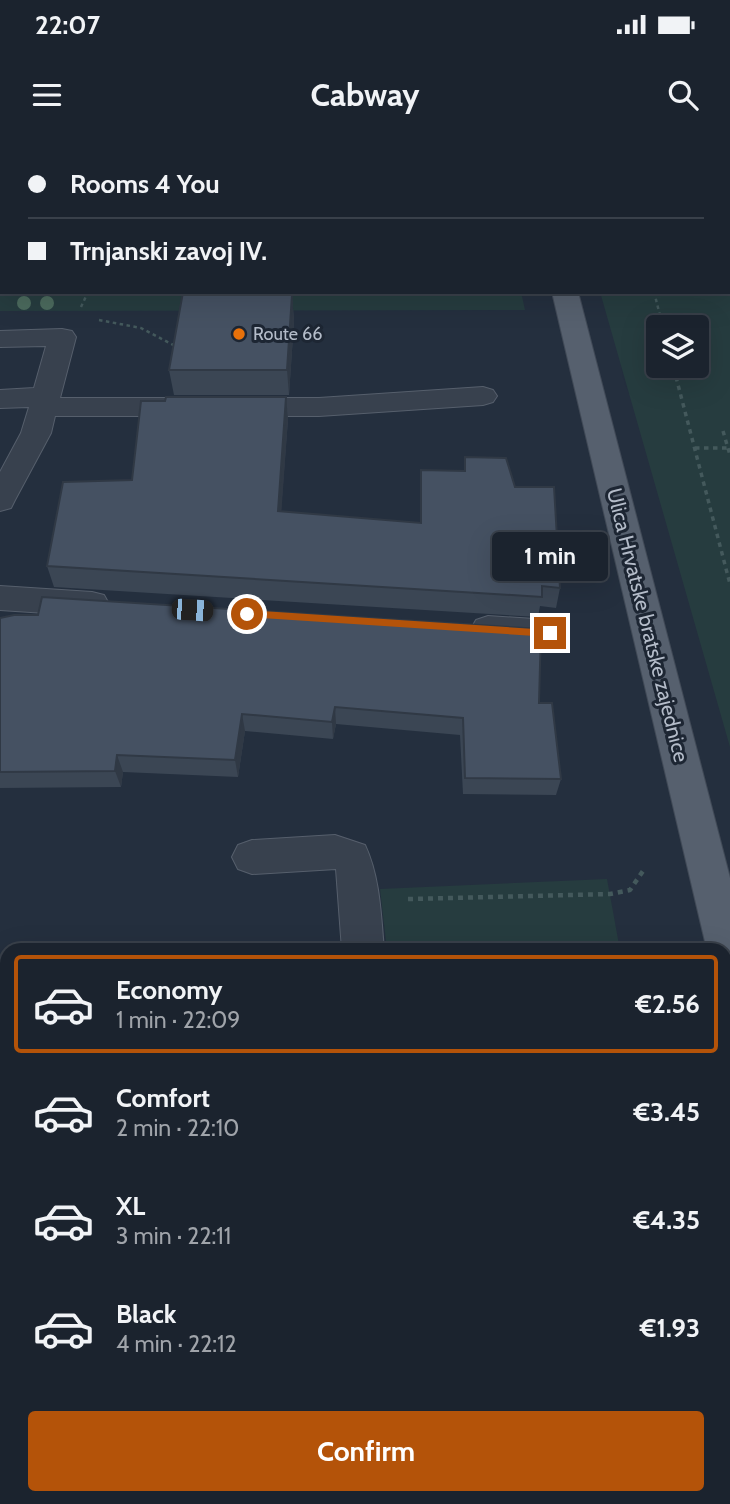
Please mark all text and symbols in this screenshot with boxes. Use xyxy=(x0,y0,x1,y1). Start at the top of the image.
text: 22:07 xyxy=(35,9,100,41)
text: Cabway xyxy=(310,75,420,114)
icon: menu xyxy=(28,76,66,114)
icon: search xyxy=(664,76,702,114)
text: Rooms 4 You xyxy=(70,168,220,200)
text: Trnjanski zavoj IV. xyxy=(70,235,267,267)
map controls xyxy=(646,315,709,378)
button: layers xyxy=(646,315,709,378)
place label: Route 66 xyxy=(253,323,323,345)
marker: Route 66 xyxy=(231,326,247,342)
street label: Ulica Hrvatske bratske zajednice xyxy=(601,485,694,765)
callout: 1 min xyxy=(492,532,608,580)
text: 1 min xyxy=(524,542,576,570)
car xyxy=(171,598,214,622)
route start xyxy=(231,598,263,630)
route end xyxy=(534,617,566,649)
icon: car xyxy=(32,973,95,1036)
text: Economy xyxy=(116,974,222,1006)
text: €2.56 xyxy=(635,988,700,1020)
text: 1 min · 22:09 xyxy=(116,1006,240,1034)
icon: car xyxy=(32,1081,95,1144)
text: Comfort xyxy=(116,1082,210,1114)
text: €3.45 xyxy=(633,1096,700,1128)
text: 2 min · 22:10 xyxy=(116,1114,239,1142)
icon: car xyxy=(32,1189,95,1252)
text: XL xyxy=(116,1190,145,1222)
text: €4.35 xyxy=(633,1204,700,1236)
text: 3 min · 22:11 xyxy=(116,1222,231,1250)
icon: car xyxy=(32,1297,95,1360)
text: Black xyxy=(116,1298,176,1330)
text: €1.93 xyxy=(640,1312,700,1344)
text: 4 min · 22:12 xyxy=(116,1330,237,1358)
button: Confirm xyxy=(28,1411,704,1491)

